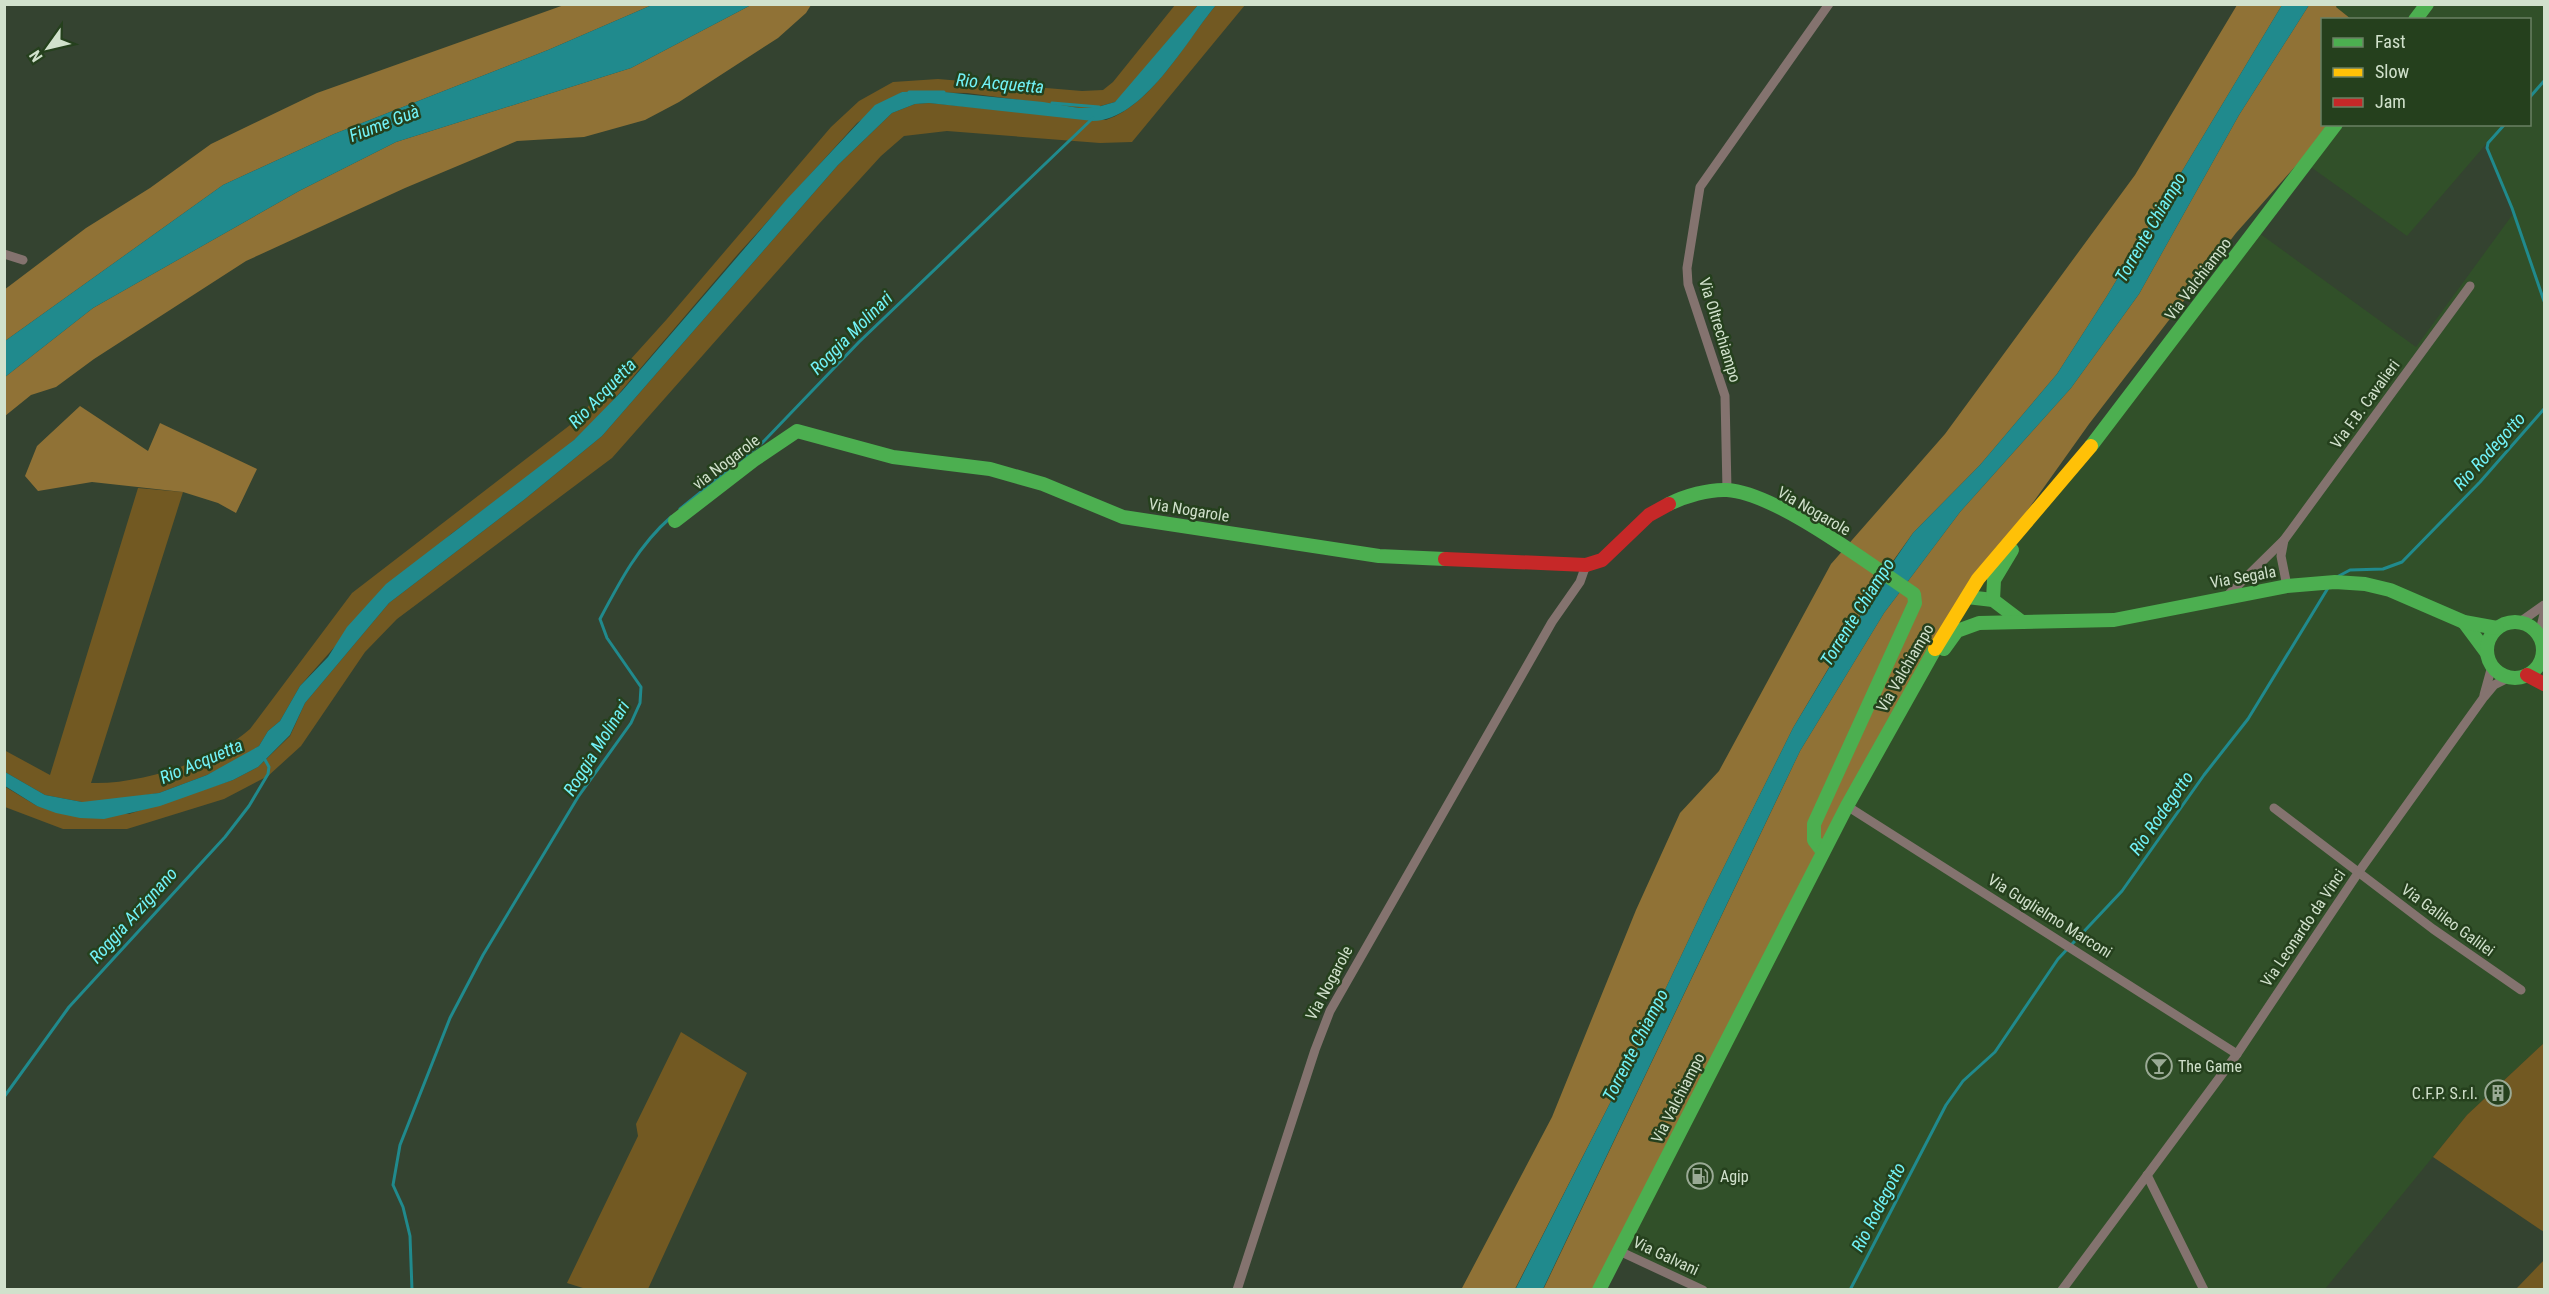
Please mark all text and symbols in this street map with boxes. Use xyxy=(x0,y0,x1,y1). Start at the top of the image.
north arrow xyxy=(18,18,78,78)
legend xyxy=(2321,18,2531,126)
text: Fast xyxy=(2375,31,2406,52)
text: N xyxy=(25,47,47,65)
text: Slow xyxy=(2375,61,2410,82)
water label: Rio Acquetta xyxy=(955,69,1045,97)
text: Jam xyxy=(2375,91,2406,112)
water label: Fiume Guà xyxy=(346,100,422,146)
water label: Torrente Chiampo xyxy=(2110,169,2190,285)
street label: Via Valchiampo xyxy=(2161,234,2235,324)
street label: Via Oltrechiampo xyxy=(1695,275,1745,385)
water label: Roggia Molinari xyxy=(805,287,897,379)
water label: Rio Acquetta xyxy=(564,354,640,432)
street label: Via F.B. Cavalieri xyxy=(2326,356,2404,452)
water label: Rio Rodegotto xyxy=(2449,408,2529,494)
street label: via Nogarole xyxy=(689,431,763,493)
street label: Via Nogarole xyxy=(1774,482,1854,540)
street label: Via Nogarole xyxy=(1147,494,1231,526)
water label: Torrente Chiampo xyxy=(1816,554,1898,670)
street label: Via Segala xyxy=(2209,562,2277,592)
street label: Via Valchiampo xyxy=(1872,621,1938,715)
water label: Roggia Molinari xyxy=(559,696,634,799)
water label: Rio Acquetta xyxy=(156,734,246,788)
water label: Rio Rodegotto xyxy=(2124,767,2198,859)
water label: Roggia Arzignano xyxy=(85,863,181,967)
street label: Via Leonardo da Vinci xyxy=(2257,866,2349,990)
street label: Via Guglielmo Marconi xyxy=(1984,870,2116,962)
street label: Via Galileo Galilei xyxy=(2398,880,2498,960)
street label: Via Nogarole xyxy=(1302,943,1356,1023)
water label: Torrente Chiampo xyxy=(1598,986,1672,1104)
street label: Via Valchiampo xyxy=(1647,1050,1709,1146)
bar icon: The Game xyxy=(2144,1051,2174,1081)
place label: The Game xyxy=(2178,1057,2242,1076)
building icon: C.F.P. S.r.l. xyxy=(2483,1078,2513,1108)
place label: C.F.P. S.r.l. xyxy=(2412,1084,2478,1103)
water label: Rio Rodegotto xyxy=(1847,1159,1909,1255)
fuel station icon: Agip xyxy=(1685,1161,1715,1191)
place label: Agip xyxy=(1720,1167,1749,1186)
street label: Via Galvani xyxy=(1630,1232,1702,1280)

